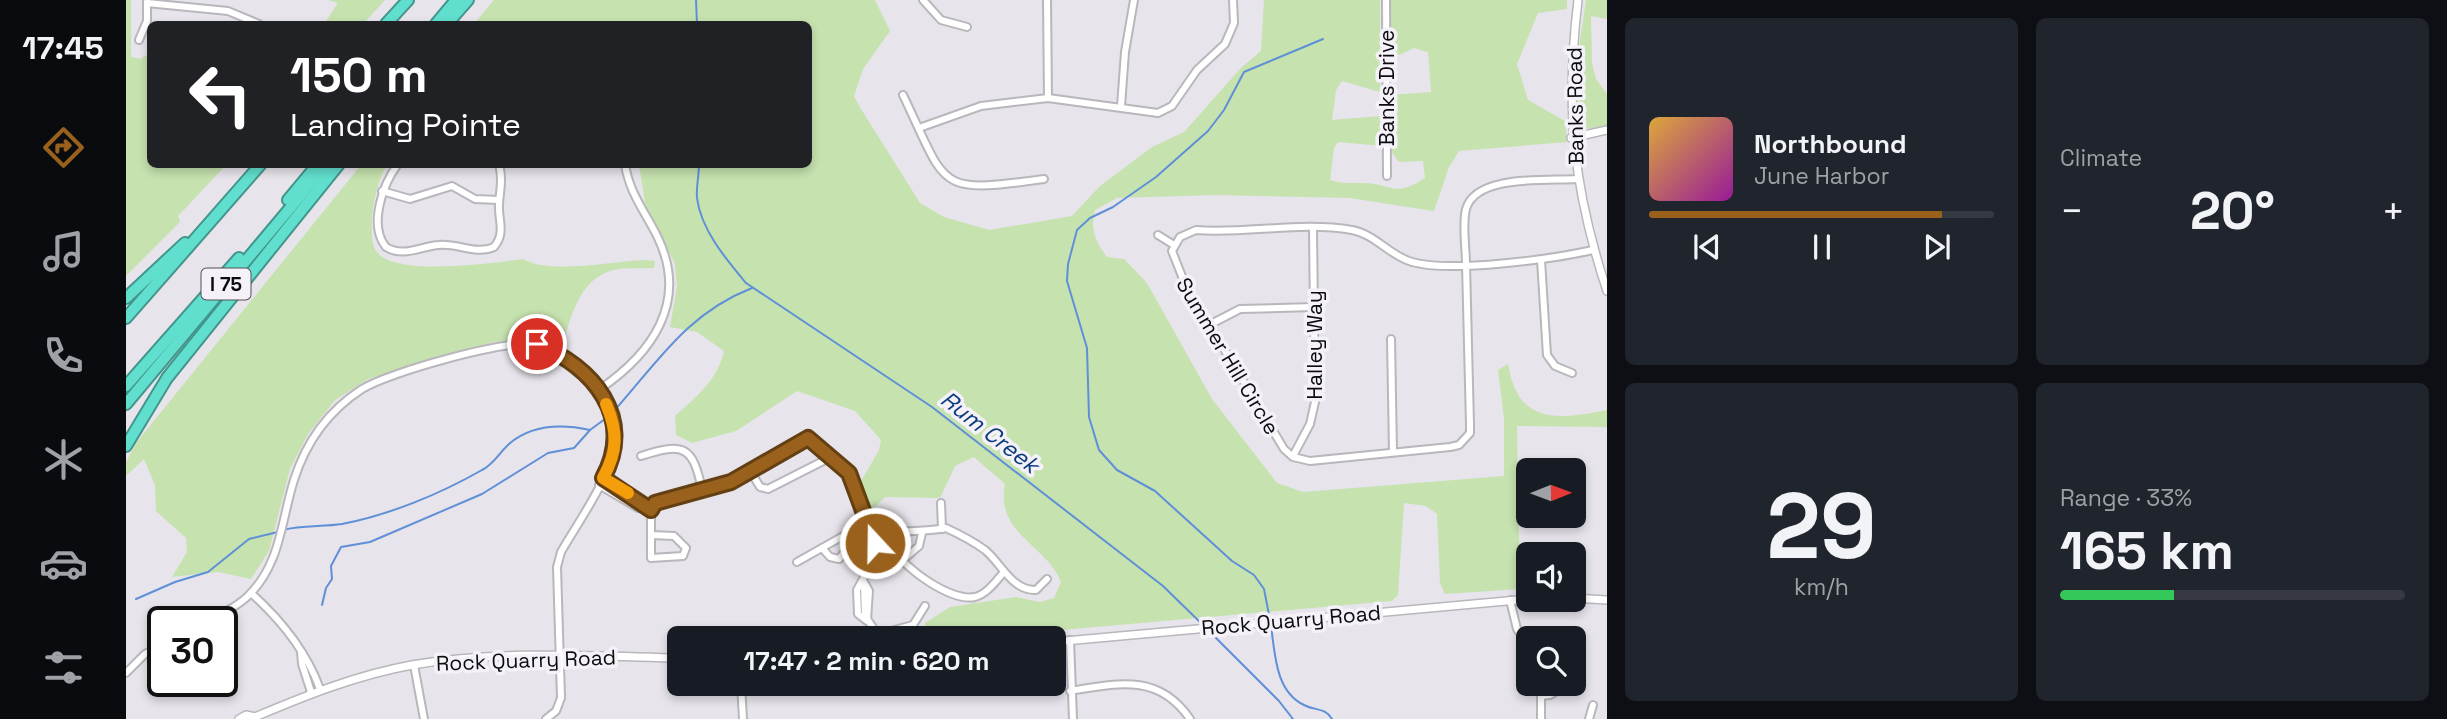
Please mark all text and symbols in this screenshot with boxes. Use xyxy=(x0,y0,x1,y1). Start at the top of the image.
text: 17:45 xyxy=(22,28,104,68)
street label: Banks Drive xyxy=(1373,30,1400,146)
text: 150 m xyxy=(290,44,428,106)
street label: Banks Road xyxy=(1560,47,1590,165)
icon: left xyxy=(175,49,266,140)
text: Landing Pointe xyxy=(290,105,521,145)
icon: directions xyxy=(39,123,88,172)
text: Northbound xyxy=(1754,127,1907,161)
text: Climate xyxy=(2060,143,2142,173)
text: June Harbor xyxy=(1754,161,1889,191)
text: 20° xyxy=(2190,178,2275,244)
text: − xyxy=(2060,187,2084,235)
text: + xyxy=(2381,187,2405,235)
icon: music xyxy=(39,227,88,276)
icon: previous xyxy=(1688,228,1726,266)
icon: pause xyxy=(1803,228,1841,266)
icon: next xyxy=(1918,228,1956,266)
road number: I 75 xyxy=(202,268,250,300)
street label: Summer Hill Circle xyxy=(1170,273,1286,439)
street label: Halley Way xyxy=(1301,290,1328,400)
pin xyxy=(507,314,567,374)
icon: arrive xyxy=(518,325,556,363)
icon: phone xyxy=(39,331,88,380)
water label: Rum Creek xyxy=(935,384,1047,481)
icon: climate xyxy=(39,435,88,484)
north arrow xyxy=(1516,458,1586,528)
map controls xyxy=(1516,458,1586,696)
text: 29 xyxy=(1767,468,1876,585)
text: Range · 33% xyxy=(2060,483,2192,513)
position arrow xyxy=(838,506,912,580)
text: 165 km xyxy=(2060,518,2234,584)
icon: car xyxy=(39,539,88,588)
button: sound xyxy=(1516,542,1586,612)
text: km/h xyxy=(1794,572,1849,602)
street label: Rock Quarry Road xyxy=(1200,599,1382,641)
speed limit sign: 30 xyxy=(147,606,238,697)
button: search xyxy=(1516,626,1586,696)
icon: filters xyxy=(39,643,88,692)
street label: Rock Quarry Road xyxy=(436,643,616,677)
text: 17:47 · 2 min · 620 m xyxy=(744,644,989,678)

